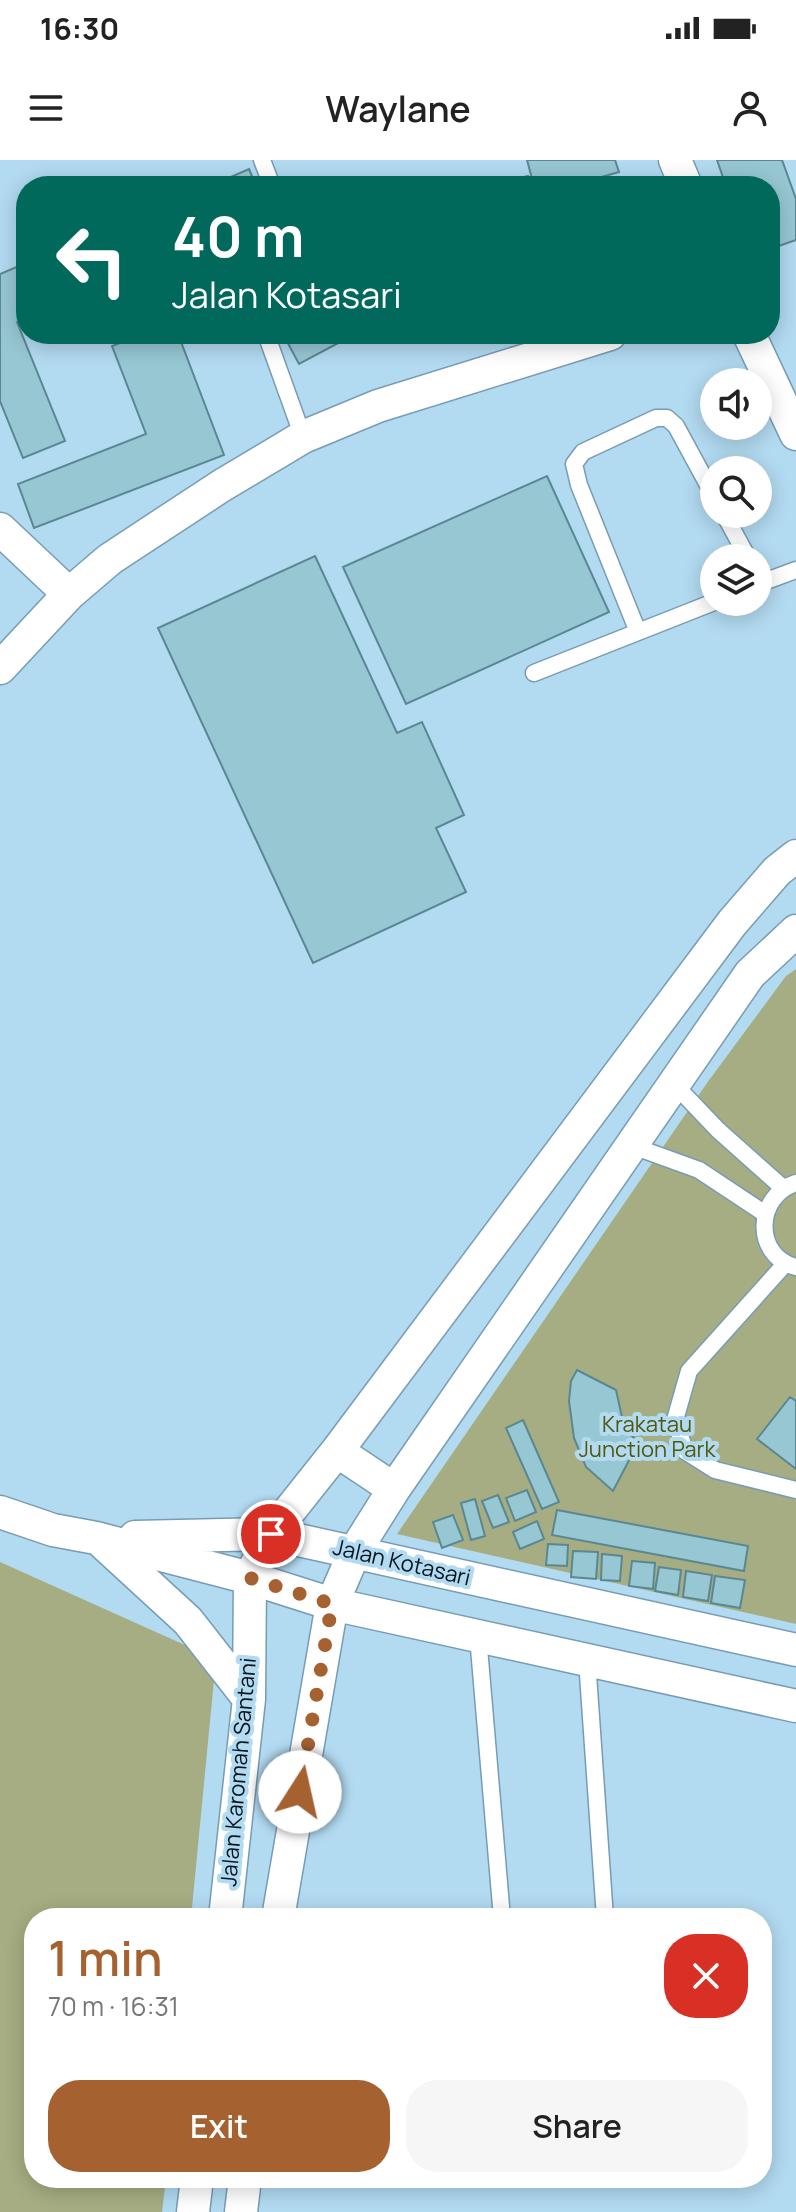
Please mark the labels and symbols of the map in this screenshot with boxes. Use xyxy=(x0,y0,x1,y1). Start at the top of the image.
park label: Krakatau Junction Park xyxy=(579,1409,716,1464)
pin xyxy=(237,1500,305,1568)
street label: Jalan Kotasari xyxy=(330,1532,474,1592)
street label: Jalan Karomah Santani xyxy=(213,1656,263,1888)
position arrow xyxy=(258,1750,342,1834)

